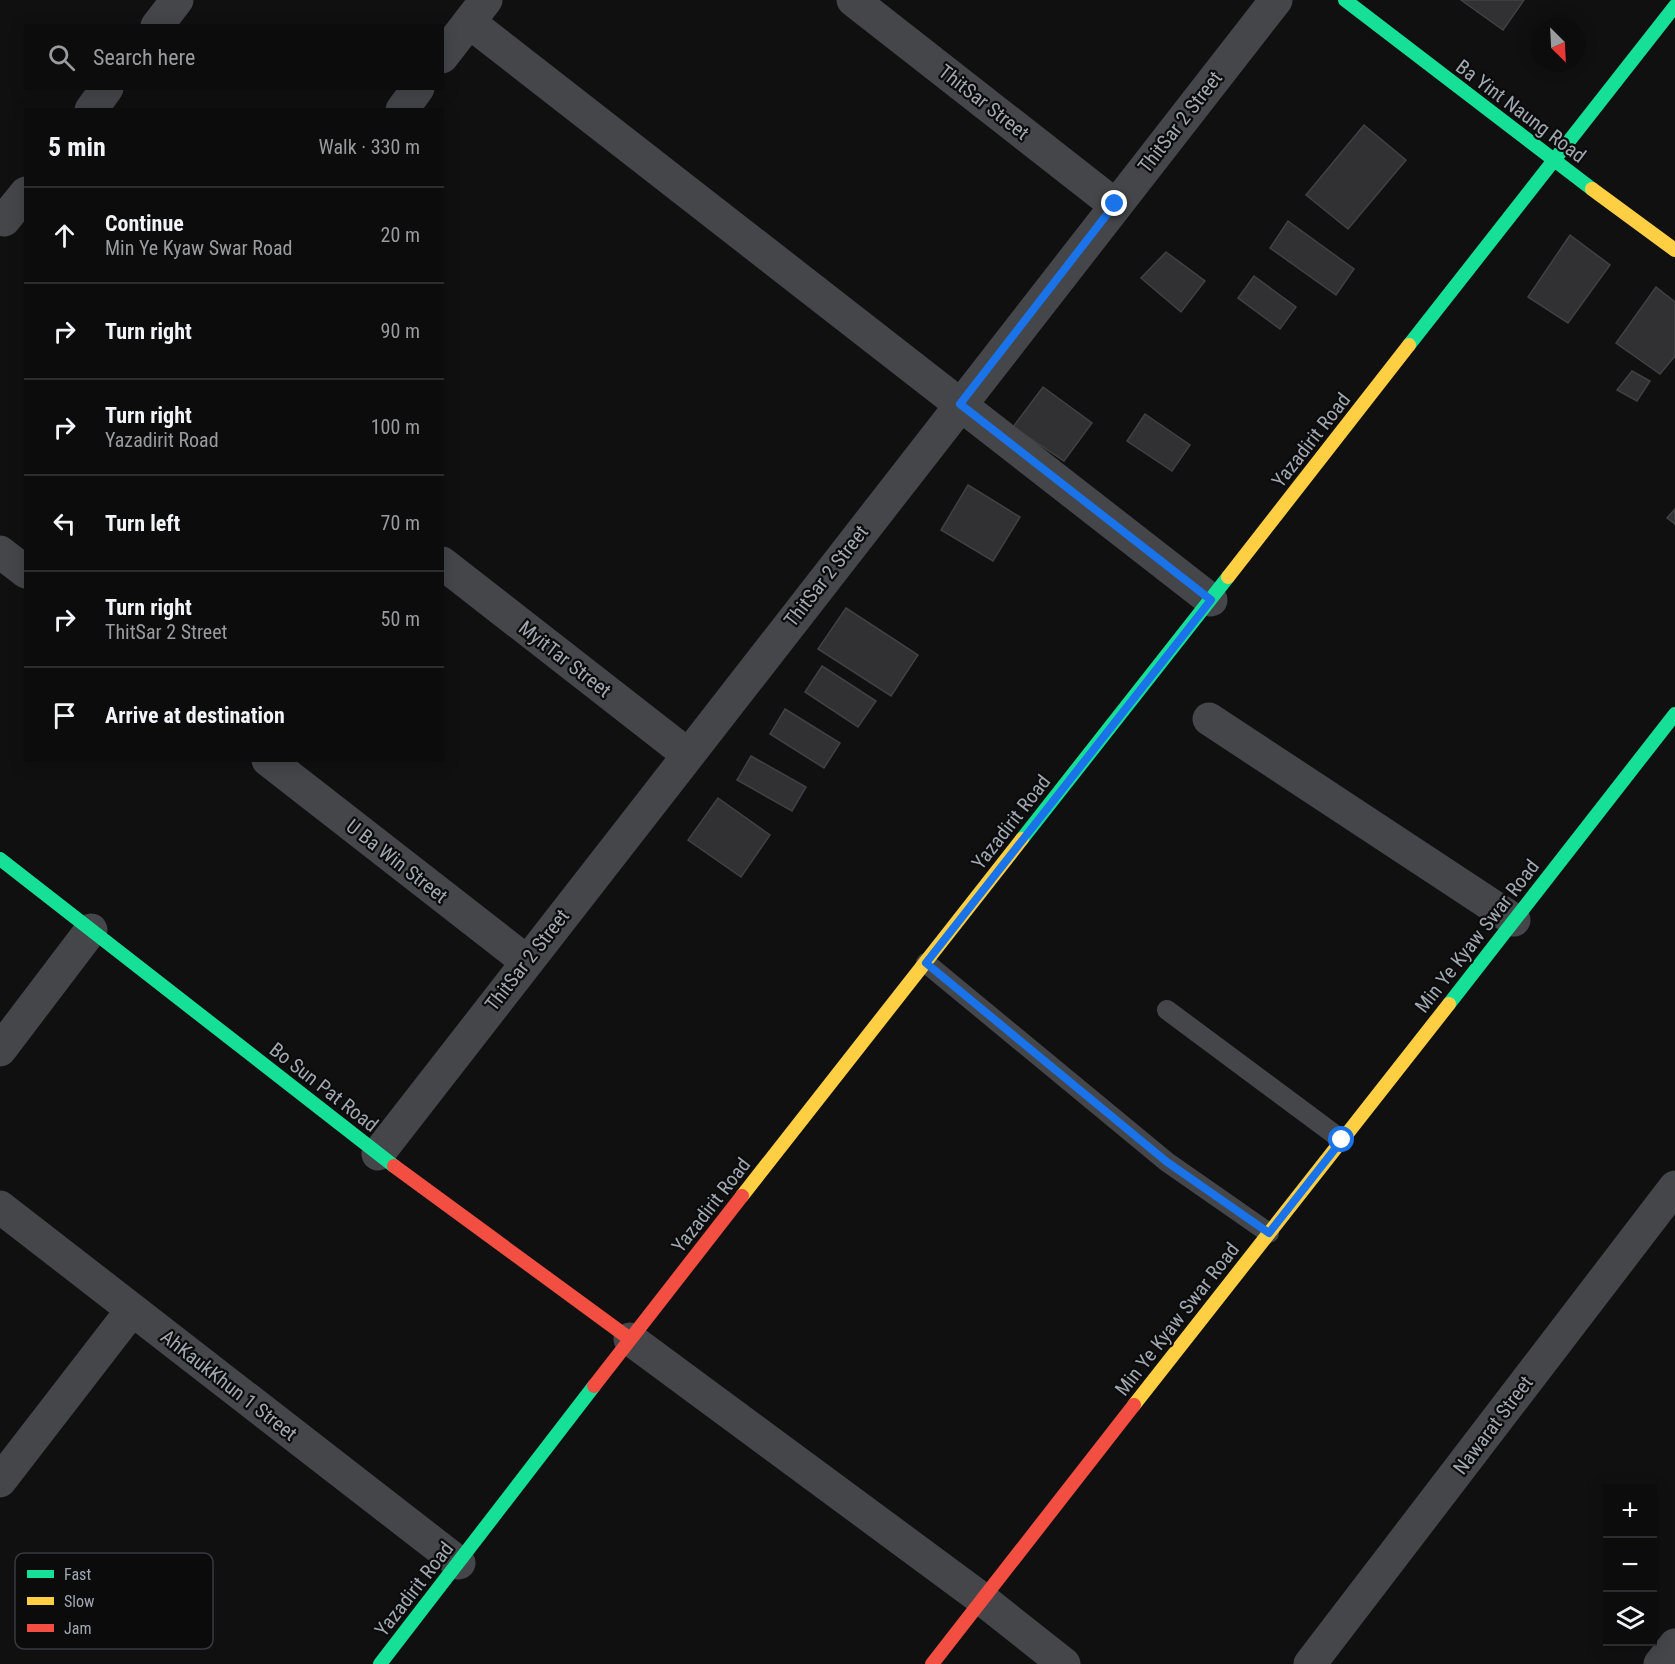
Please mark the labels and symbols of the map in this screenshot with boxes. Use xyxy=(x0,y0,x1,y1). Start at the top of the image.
north arrow xyxy=(1531,18,1585,72)
street label: Ba Yint Naung Road xyxy=(1451,54,1591,168)
street label: ThitSar Street xyxy=(934,59,1034,145)
street label: ThitSar 2 Street xyxy=(1133,66,1227,178)
route end xyxy=(1101,190,1127,216)
street label: Yazadirit Road xyxy=(1267,388,1355,492)
street label: ThitSar 2 Street xyxy=(779,520,873,632)
street label: MyitTar Street xyxy=(514,616,616,702)
street label: Yazadirit Road xyxy=(967,770,1055,874)
street label: U Ba Win Street xyxy=(342,814,452,908)
street label: Min Ye Kyaw Swar Road xyxy=(1410,855,1544,1017)
street label: ThitSar 2 Street xyxy=(480,904,574,1016)
street label: Bo Sun Pat Road xyxy=(265,1037,383,1137)
route start xyxy=(1328,1126,1354,1152)
street label: Yazadirit Road xyxy=(667,1153,755,1257)
street label: Min Ye Kyaw Swar Road xyxy=(1110,1238,1244,1400)
street label: AhKaukKhun 1 Street xyxy=(156,1324,302,1446)
street label: Nawarat Street xyxy=(1448,1371,1538,1479)
street label: Yazadirit Road xyxy=(370,1537,458,1641)
legend xyxy=(15,1553,213,1649)
text: Fast xyxy=(64,1565,91,1584)
text: Slow xyxy=(64,1592,94,1611)
text: Jam xyxy=(64,1619,91,1638)

